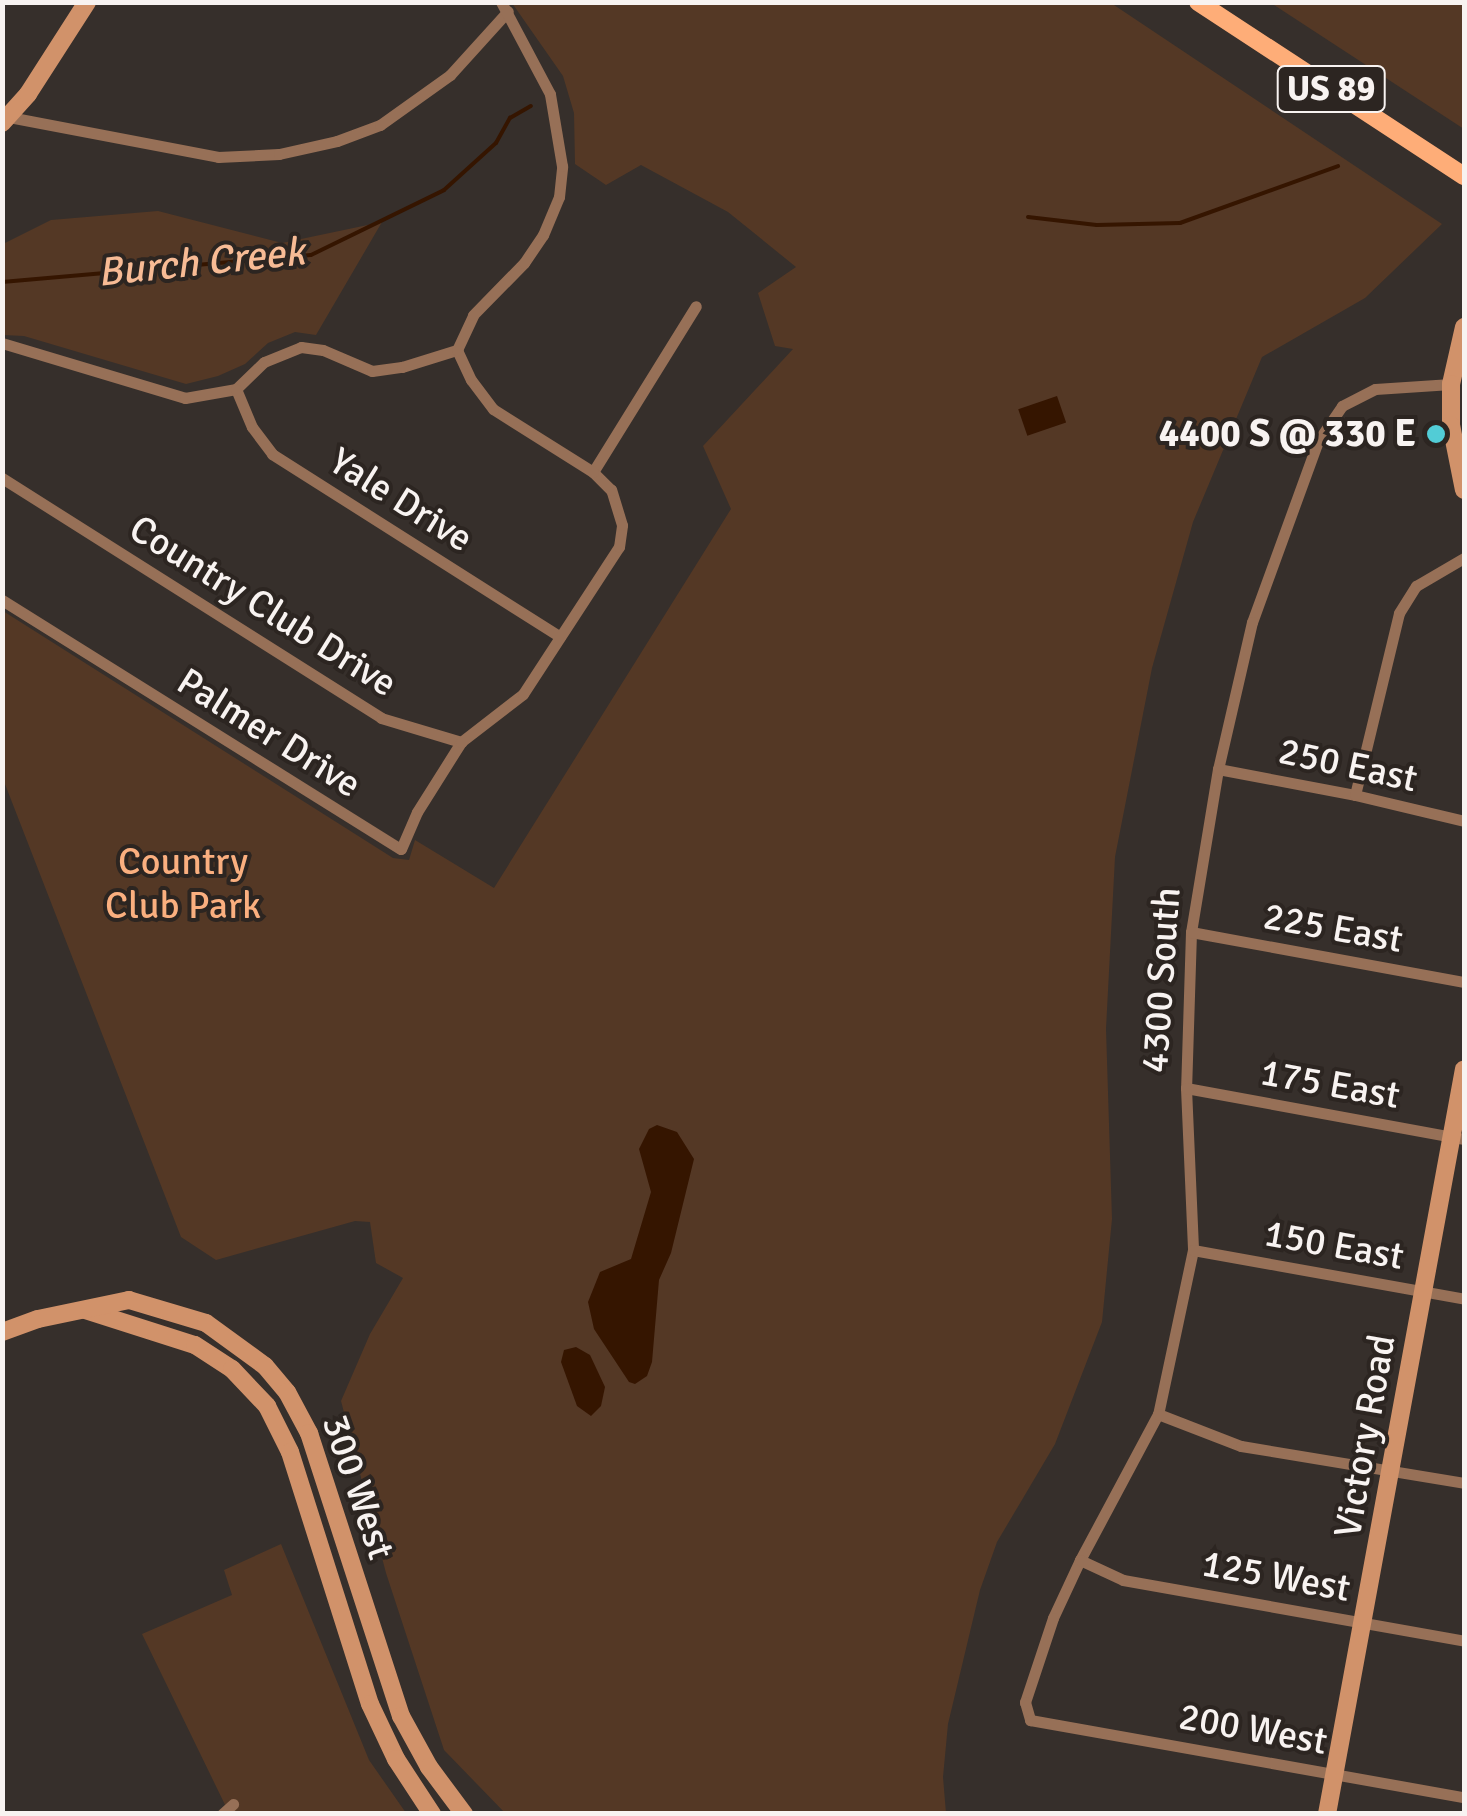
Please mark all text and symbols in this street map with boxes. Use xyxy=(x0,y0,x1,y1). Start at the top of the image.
road number: US 89 xyxy=(1276,59,1386,119)
water label: Burch Creek xyxy=(95,227,307,297)
place label: 4400 S @ 330 E xyxy=(1159,411,1416,457)
marker: 4400 S @ 330 E xyxy=(1425,423,1447,445)
street label: Yale Drive xyxy=(321,438,481,562)
street label: Country Club Drive xyxy=(121,506,405,706)
street label: Palmer Drive xyxy=(169,659,369,807)
street label: 250 East xyxy=(1275,728,1421,802)
park label: Country Club Park xyxy=(105,839,261,928)
street label: 4300 South xyxy=(1132,886,1190,1074)
street label: 225 East xyxy=(1260,893,1406,963)
street label: 175 East xyxy=(1257,1049,1403,1119)
street label: 150 East xyxy=(1261,1210,1407,1280)
street label: Victory Road xyxy=(1325,1331,1405,1541)
street label: 300 West xyxy=(312,1409,404,1565)
street label: 125 West xyxy=(1198,1541,1354,1611)
street label: 200 West xyxy=(1175,1694,1331,1764)

